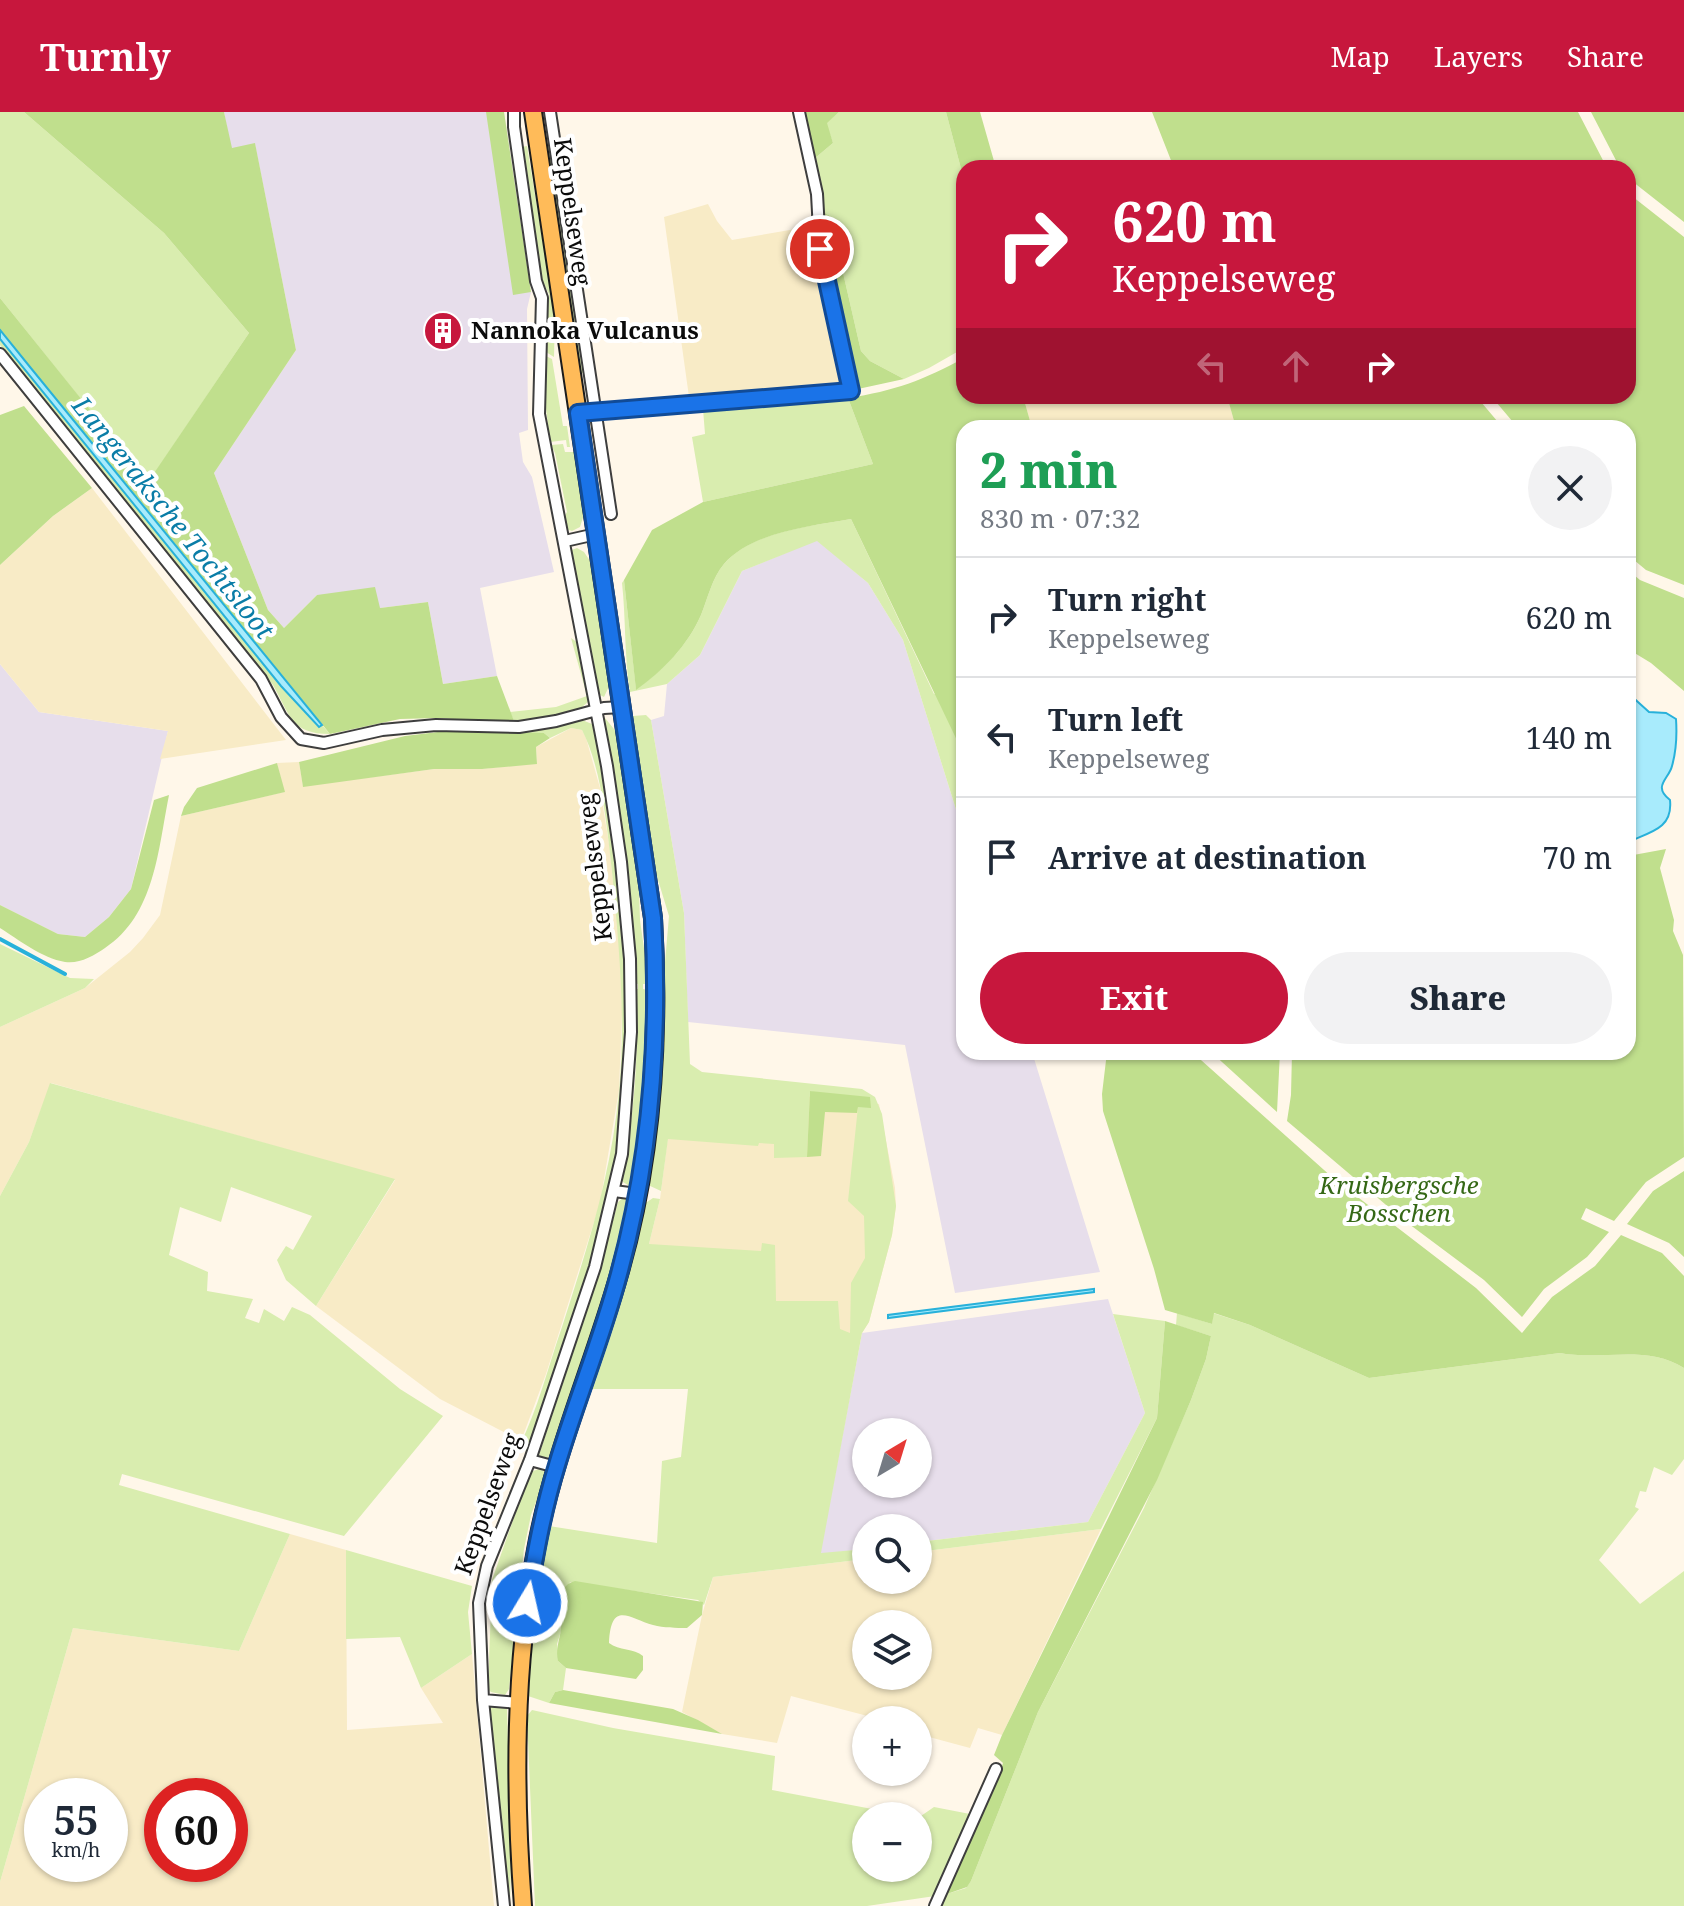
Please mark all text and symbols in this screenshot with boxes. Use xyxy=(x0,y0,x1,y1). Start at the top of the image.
text: Turnly xyxy=(40,30,171,82)
text: Map xyxy=(1331,37,1390,75)
text: Layers xyxy=(1434,37,1523,75)
text: Share xyxy=(1567,37,1644,75)
street label: Keppelseweg xyxy=(547,136,600,288)
text: 620 m xyxy=(1112,182,1277,258)
icon: right xyxy=(980,192,1084,296)
pin xyxy=(786,215,854,283)
icon: arrive xyxy=(798,227,842,271)
text: Keppelseweg xyxy=(1112,254,1336,303)
building icon: Nannoka Vulcanus xyxy=(422,310,464,352)
place label: Nannoka Vulcanus xyxy=(471,313,699,346)
icon: left xyxy=(1190,344,1234,388)
icon: ahead xyxy=(1274,344,1318,388)
icon: right xyxy=(1358,344,1402,388)
water label: Langeraksche Tochtsloot xyxy=(64,388,283,647)
text: 2 min xyxy=(980,437,1118,502)
button: close xyxy=(1528,446,1612,530)
text: 830 m · 07:32 xyxy=(980,500,1141,536)
text: Turn right xyxy=(1048,579,1206,620)
icon: right xyxy=(980,595,1024,639)
text: 620 m xyxy=(1526,597,1612,638)
text: Keppelseweg xyxy=(1048,620,1209,656)
text: Turn left xyxy=(1048,699,1183,740)
icon: left xyxy=(980,715,1024,759)
text: 140 m xyxy=(1526,717,1612,758)
text: Keppelseweg xyxy=(1048,740,1209,776)
street label: Keppelseweg xyxy=(568,791,619,943)
icon: arrive xyxy=(980,835,1024,879)
text: Arrive at destination xyxy=(1048,837,1367,878)
text: 70 m xyxy=(1542,837,1612,878)
button: Exit xyxy=(980,952,1288,1044)
button: Share xyxy=(1304,952,1612,1044)
park label: Kruisbergsche Bosschen xyxy=(1318,1168,1479,1229)
north arrow xyxy=(852,1418,932,1498)
map controls xyxy=(852,1418,932,1882)
street label: Keppelseweg xyxy=(446,1428,528,1579)
button: search xyxy=(852,1514,932,1594)
position arrow xyxy=(485,1561,569,1645)
button: layers xyxy=(852,1610,932,1690)
button: + xyxy=(852,1706,932,1786)
speed limit sign: 60 xyxy=(144,1778,248,1882)
text: 55 xyxy=(53,1792,99,1847)
button: − xyxy=(852,1802,932,1882)
text: km/h xyxy=(51,1836,101,1863)

